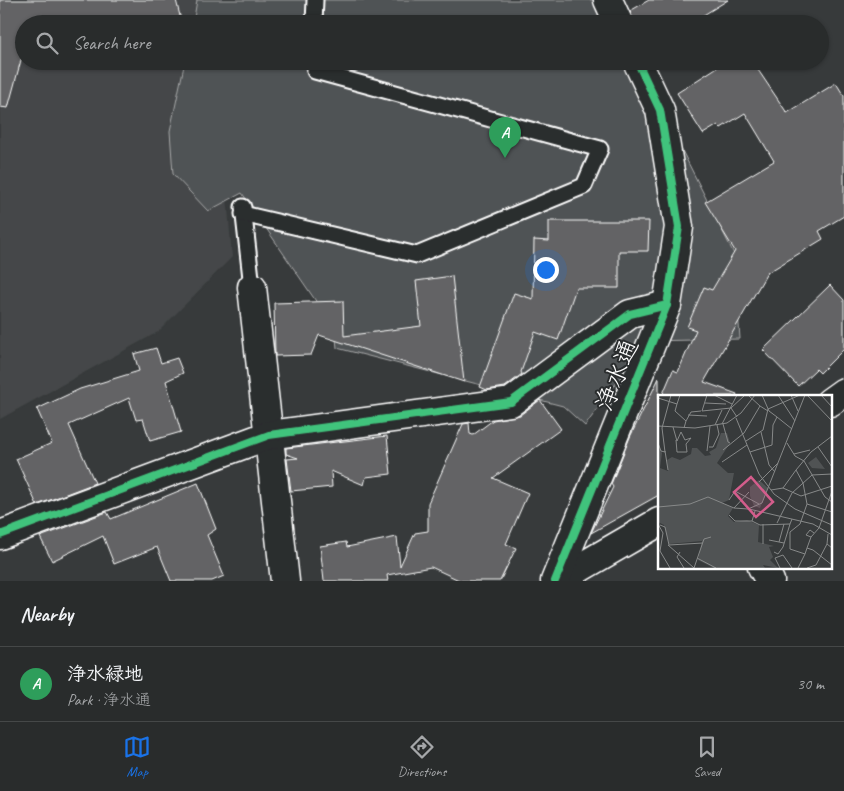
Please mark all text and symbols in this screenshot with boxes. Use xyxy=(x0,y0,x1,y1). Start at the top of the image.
search box xyxy=(15,15,829,70)
icon: search xyxy=(33,29,61,57)
text: Search here xyxy=(73,31,150,55)
pin: A xyxy=(489,117,521,158)
your location xyxy=(533,257,559,283)
street label: 浄水通 xyxy=(588,334,646,416)
inset map xyxy=(658,395,832,568)
text: Nearby xyxy=(20,601,73,627)
text: 浄水緑地 xyxy=(67,662,143,686)
text: A xyxy=(32,674,40,694)
text: 30 m xyxy=(797,674,824,694)
text: Park · 浄水通 xyxy=(67,690,151,710)
tab: Map xyxy=(123,733,151,780)
tab: Directions xyxy=(398,733,446,780)
tab: Saved xyxy=(693,733,721,780)

